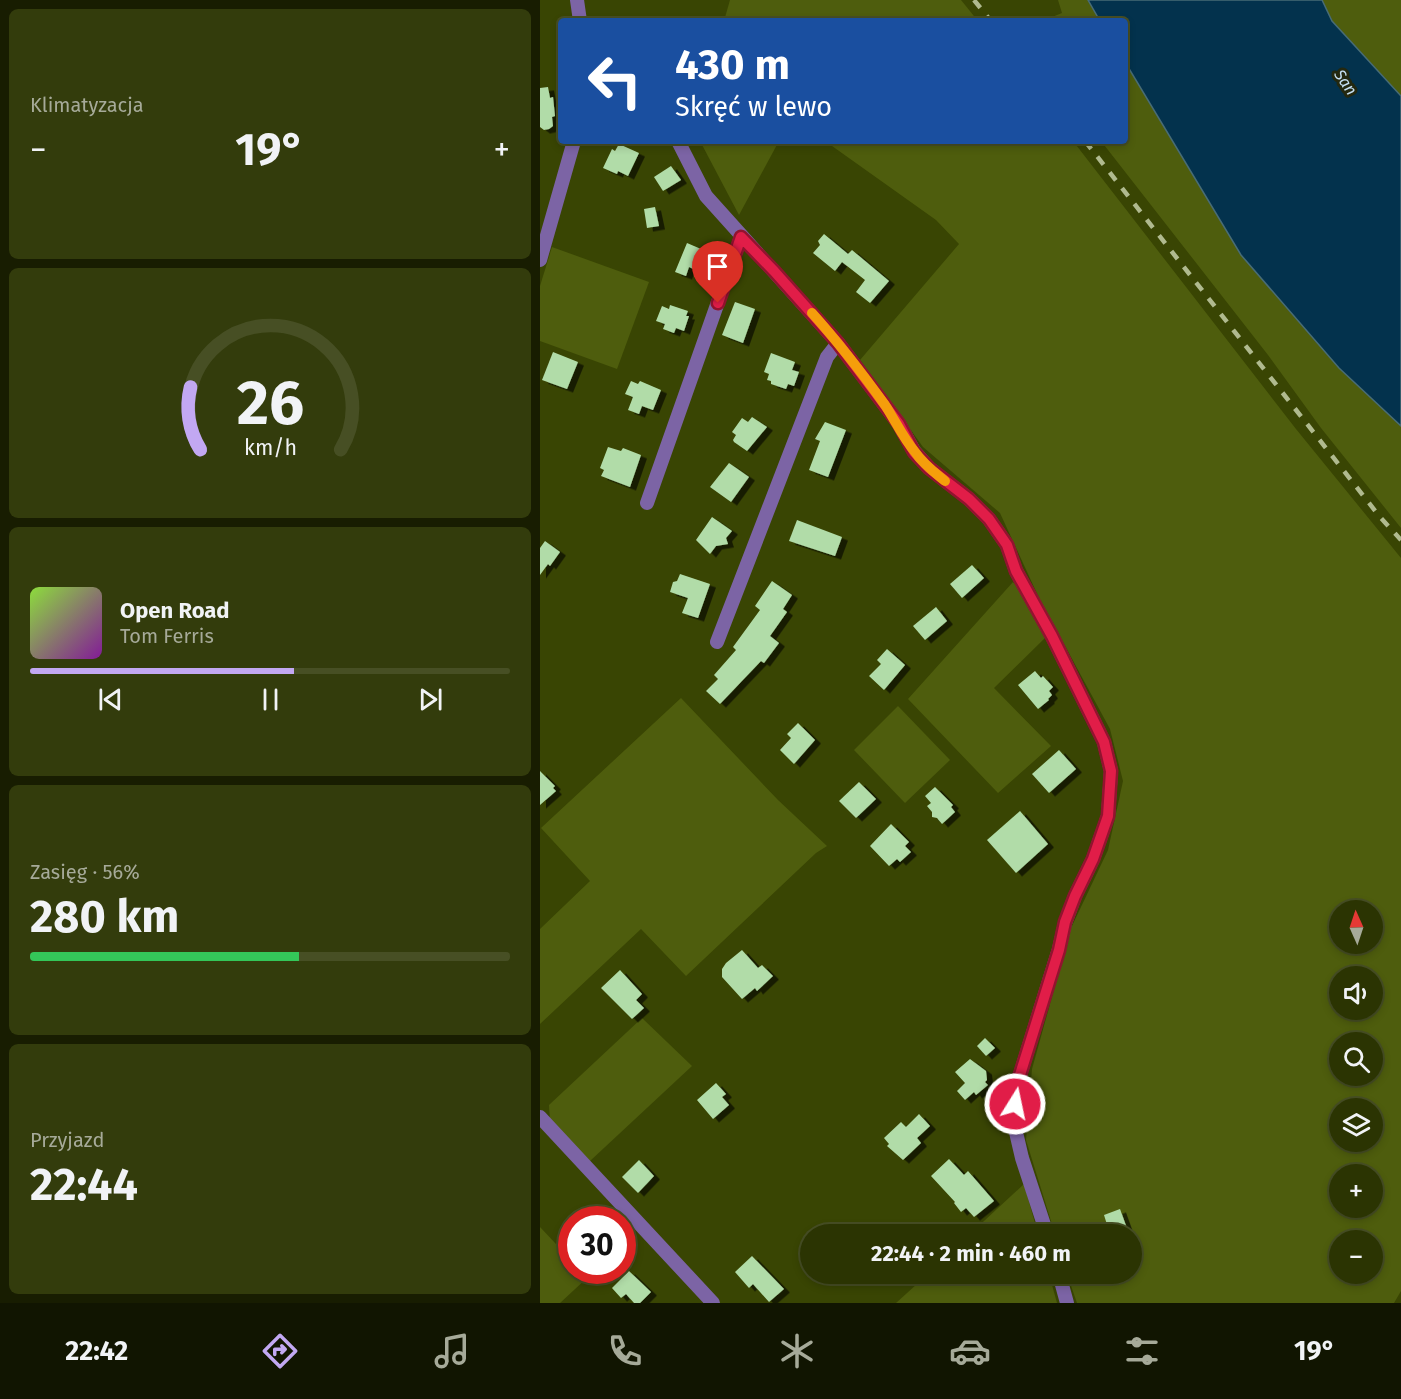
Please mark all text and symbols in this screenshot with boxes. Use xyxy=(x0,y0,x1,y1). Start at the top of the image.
text: 430 m xyxy=(675,40,790,90)
icon: left xyxy=(576,42,654,120)
water label: San xyxy=(1330,65,1361,99)
text: Skręć w lewo xyxy=(675,91,832,123)
text: Klimatyzacja xyxy=(30,93,144,117)
text: 19° xyxy=(235,123,305,177)
text: − xyxy=(30,130,47,170)
text: + xyxy=(494,130,510,170)
pin xyxy=(692,241,743,303)
icon: arrive xyxy=(701,250,734,283)
text: 26 xyxy=(236,366,304,441)
text: km/h xyxy=(243,435,297,461)
text: Open Road xyxy=(120,597,230,624)
text: Tom Ferris xyxy=(120,624,214,648)
icon: previous xyxy=(94,683,127,716)
icon: pause xyxy=(254,683,287,716)
icon: next xyxy=(414,683,447,716)
text: Zasięg · 56% xyxy=(30,860,140,884)
text: 280 km xyxy=(30,890,179,944)
north arrow xyxy=(1329,900,1383,954)
map controls xyxy=(1329,900,1383,1284)
button: sound xyxy=(1329,966,1383,1020)
button: search xyxy=(1329,1032,1383,1086)
position arrow xyxy=(983,1072,1047,1136)
button: layers xyxy=(1329,1098,1383,1152)
text: Przyjazd xyxy=(30,1128,104,1152)
text: 22:44 xyxy=(30,1158,138,1212)
button: + xyxy=(1329,1164,1383,1218)
speed limit sign: 30 xyxy=(558,1206,636,1284)
button: − xyxy=(1329,1230,1383,1284)
text: 22:44 · 2 min · 460 m xyxy=(871,1240,1071,1267)
icon: directions xyxy=(259,1330,301,1372)
icon: music xyxy=(431,1330,473,1372)
icon: phone xyxy=(604,1330,646,1372)
icon: climate xyxy=(776,1330,818,1372)
icon: car xyxy=(949,1330,991,1372)
icon: filters xyxy=(1121,1330,1163,1372)
text: 22:42 xyxy=(65,1335,128,1367)
text: 19° xyxy=(1294,1335,1336,1367)

